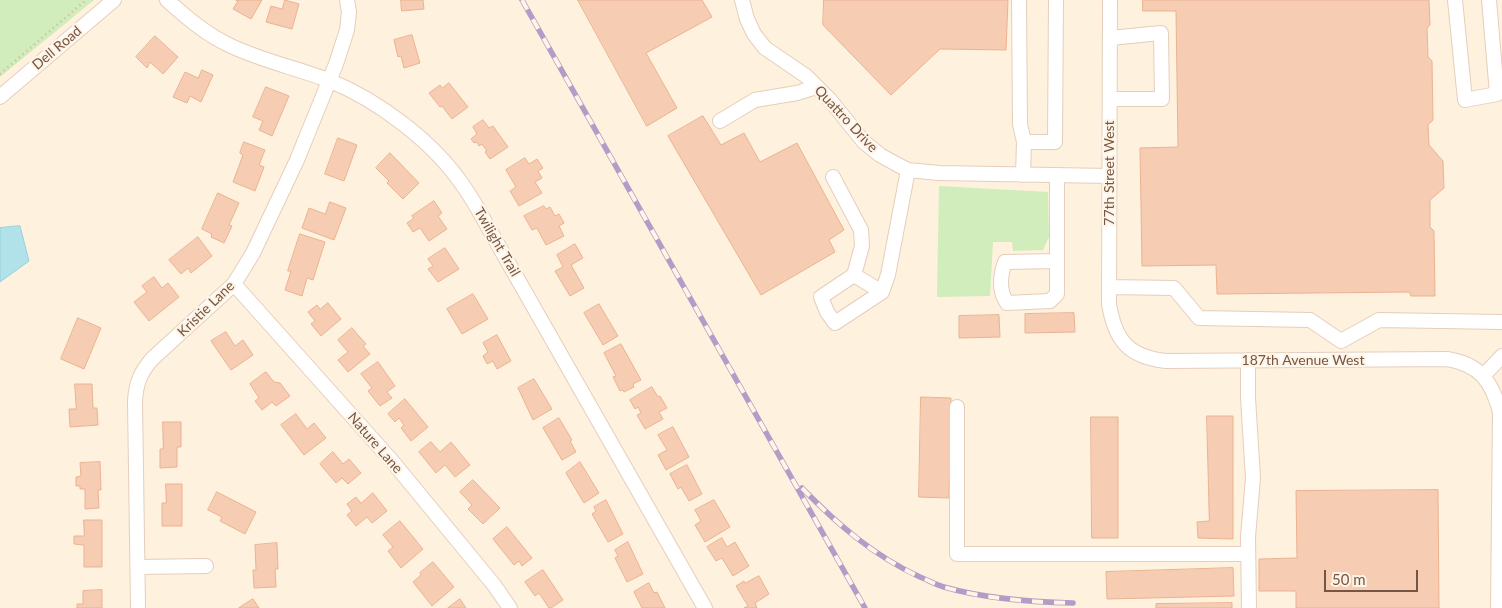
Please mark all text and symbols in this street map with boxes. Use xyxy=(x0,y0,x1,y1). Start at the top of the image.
street label: Dell Road xyxy=(29,23,85,73)
street label: Quattro Drive xyxy=(811,82,881,156)
street label: 77th Street West xyxy=(1101,120,1117,226)
street label: Twilight Trail xyxy=(470,204,524,280)
street label: Kristie Lane xyxy=(174,278,238,340)
street label: 187th Avenue West xyxy=(1242,352,1364,368)
street label: Nature Lane xyxy=(344,409,406,477)
scale bar xyxy=(1327,560,1421,592)
text: 50 m xyxy=(1332,570,1366,588)

